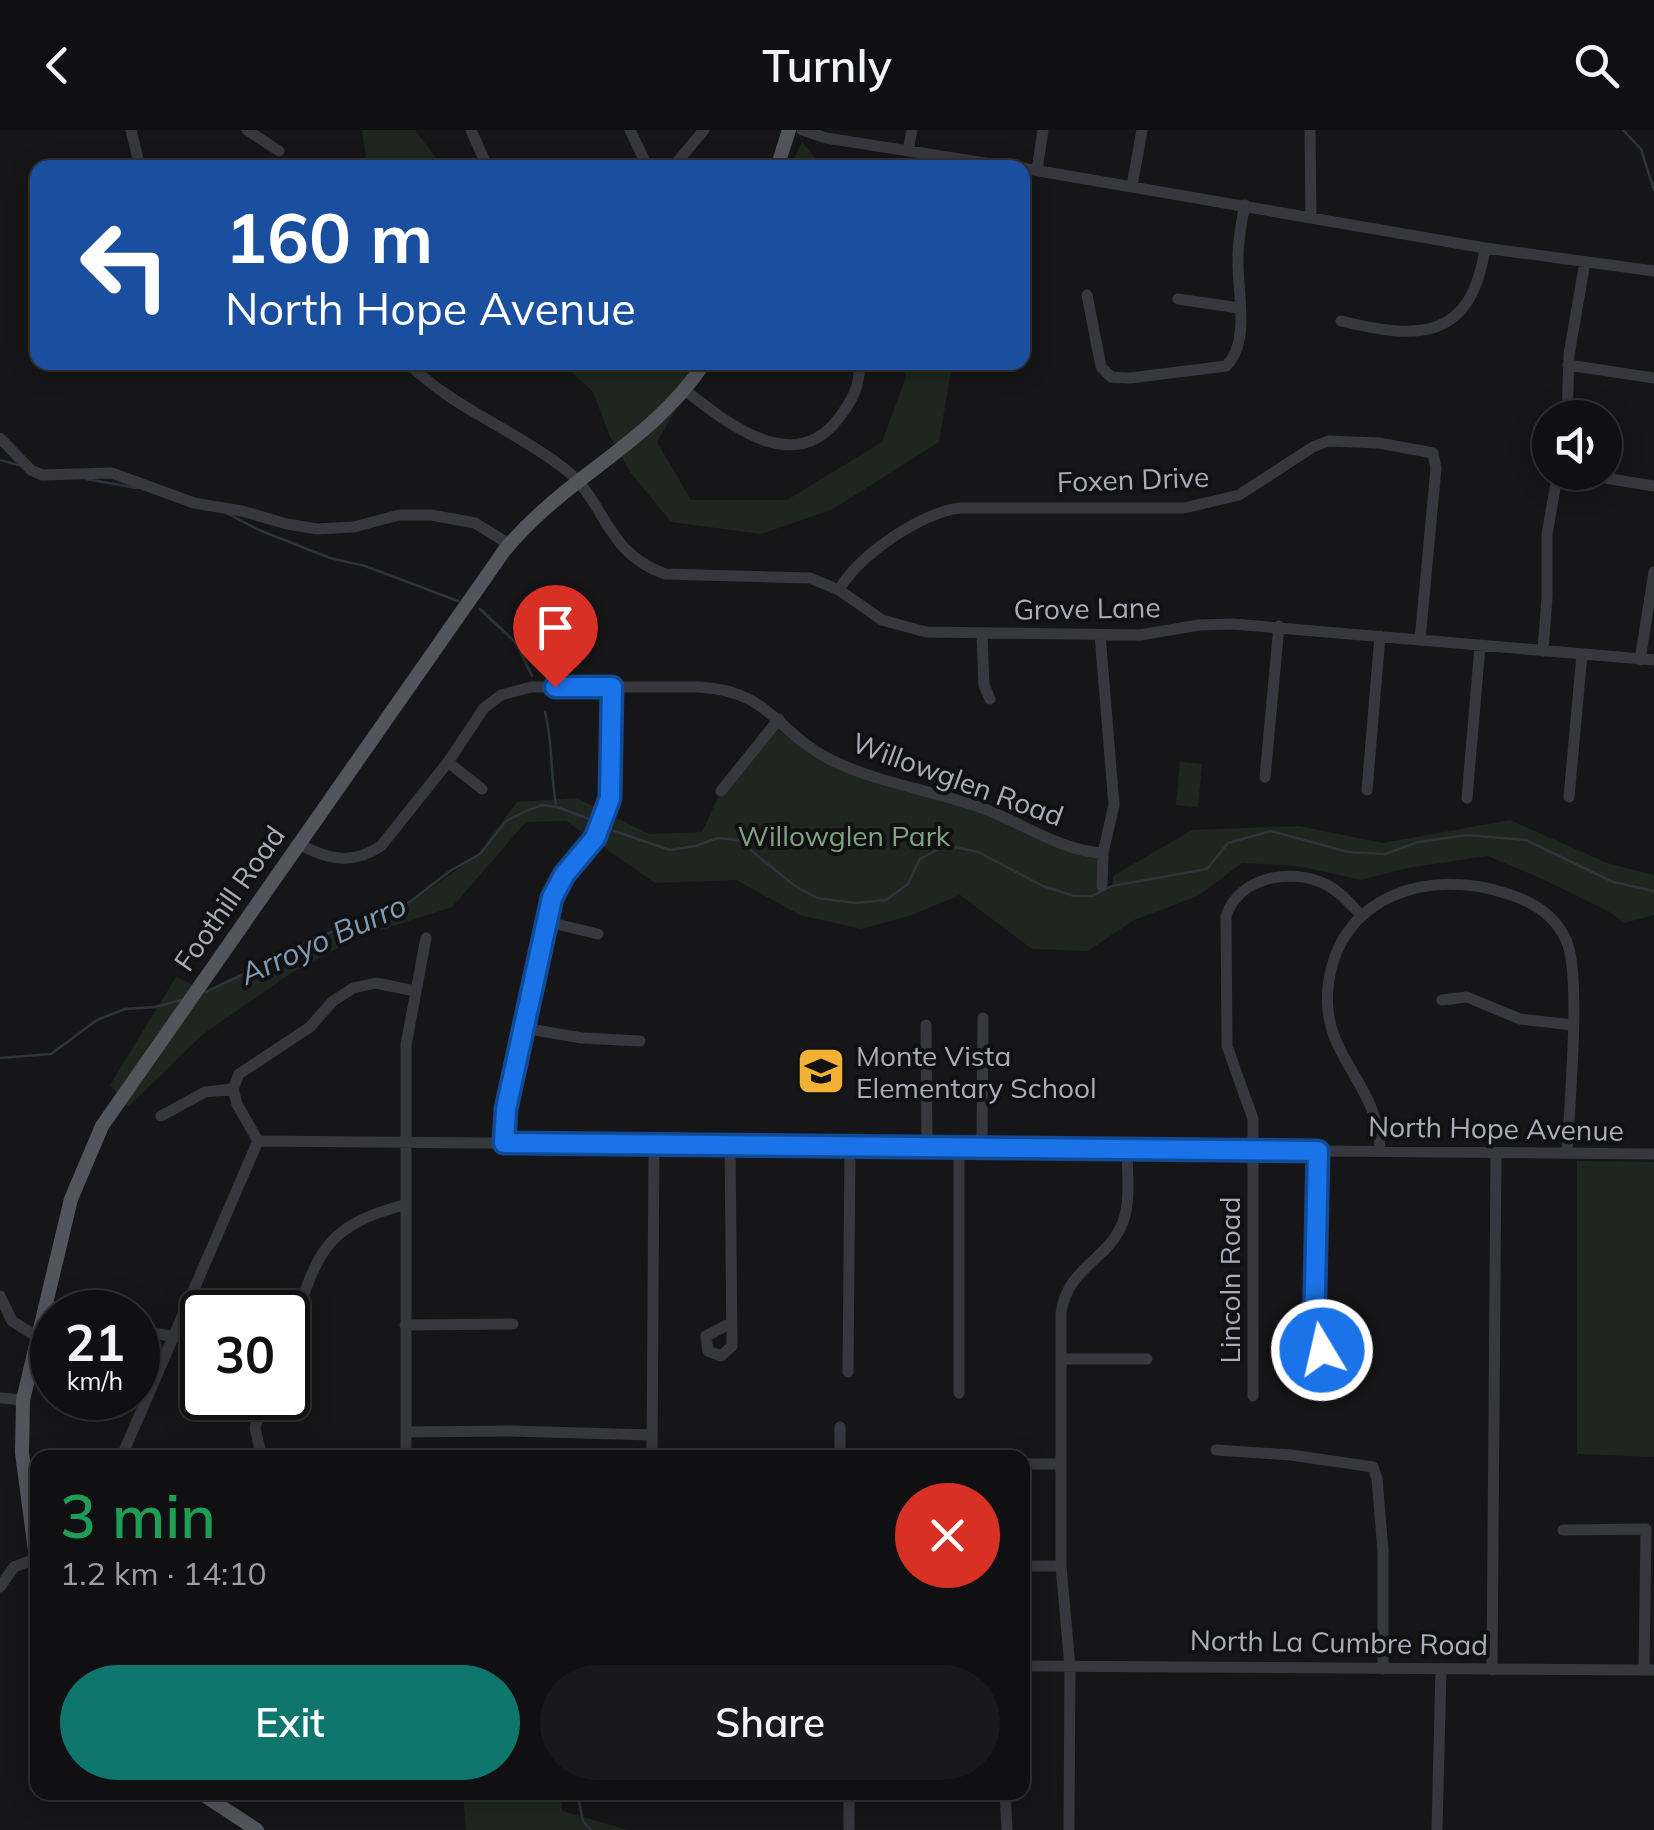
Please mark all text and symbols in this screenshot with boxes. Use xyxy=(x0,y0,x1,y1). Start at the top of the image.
text: Turnly xyxy=(762,37,892,93)
icon: back xyxy=(30,38,85,93)
icon: search xyxy=(1569,38,1624,93)
text: 160 m xyxy=(225,193,433,281)
icon: left xyxy=(60,200,190,330)
text: North Hope Avenue xyxy=(225,280,636,336)
map controls xyxy=(1532,400,1622,490)
button: sound xyxy=(1532,400,1622,490)
street label: Foxen Drive xyxy=(1056,459,1210,499)
pin xyxy=(513,585,598,688)
street label: Grove Lane xyxy=(1013,589,1161,627)
icon: arrive xyxy=(528,600,583,655)
street label: Willowglen Road xyxy=(848,725,1068,833)
park label: Willowglen Park xyxy=(738,818,951,853)
street label: Foothill Road xyxy=(166,819,292,977)
water label: Arroyo Burro xyxy=(233,886,412,993)
place label: Monte Vista Elementary School xyxy=(856,1038,1097,1105)
school or university icon: Monte Vista Elementary School xyxy=(795,1045,847,1097)
street label: North Hope Avenue xyxy=(1368,1108,1624,1148)
street label: Lincoln Road xyxy=(1212,1197,1247,1363)
speed limit sign: 30 xyxy=(180,1290,310,1420)
position arrow xyxy=(1270,1298,1374,1402)
text: 21 xyxy=(65,1311,125,1374)
text: km/h xyxy=(67,1365,123,1396)
text: 3 min xyxy=(60,1478,216,1553)
button: close xyxy=(895,1483,1000,1588)
text: 1.2 km · 14:10 xyxy=(60,1553,267,1593)
street label: North La Cumbre Road xyxy=(1190,1622,1488,1662)
button: Exit xyxy=(60,1665,520,1780)
button: Share xyxy=(540,1665,1000,1780)

